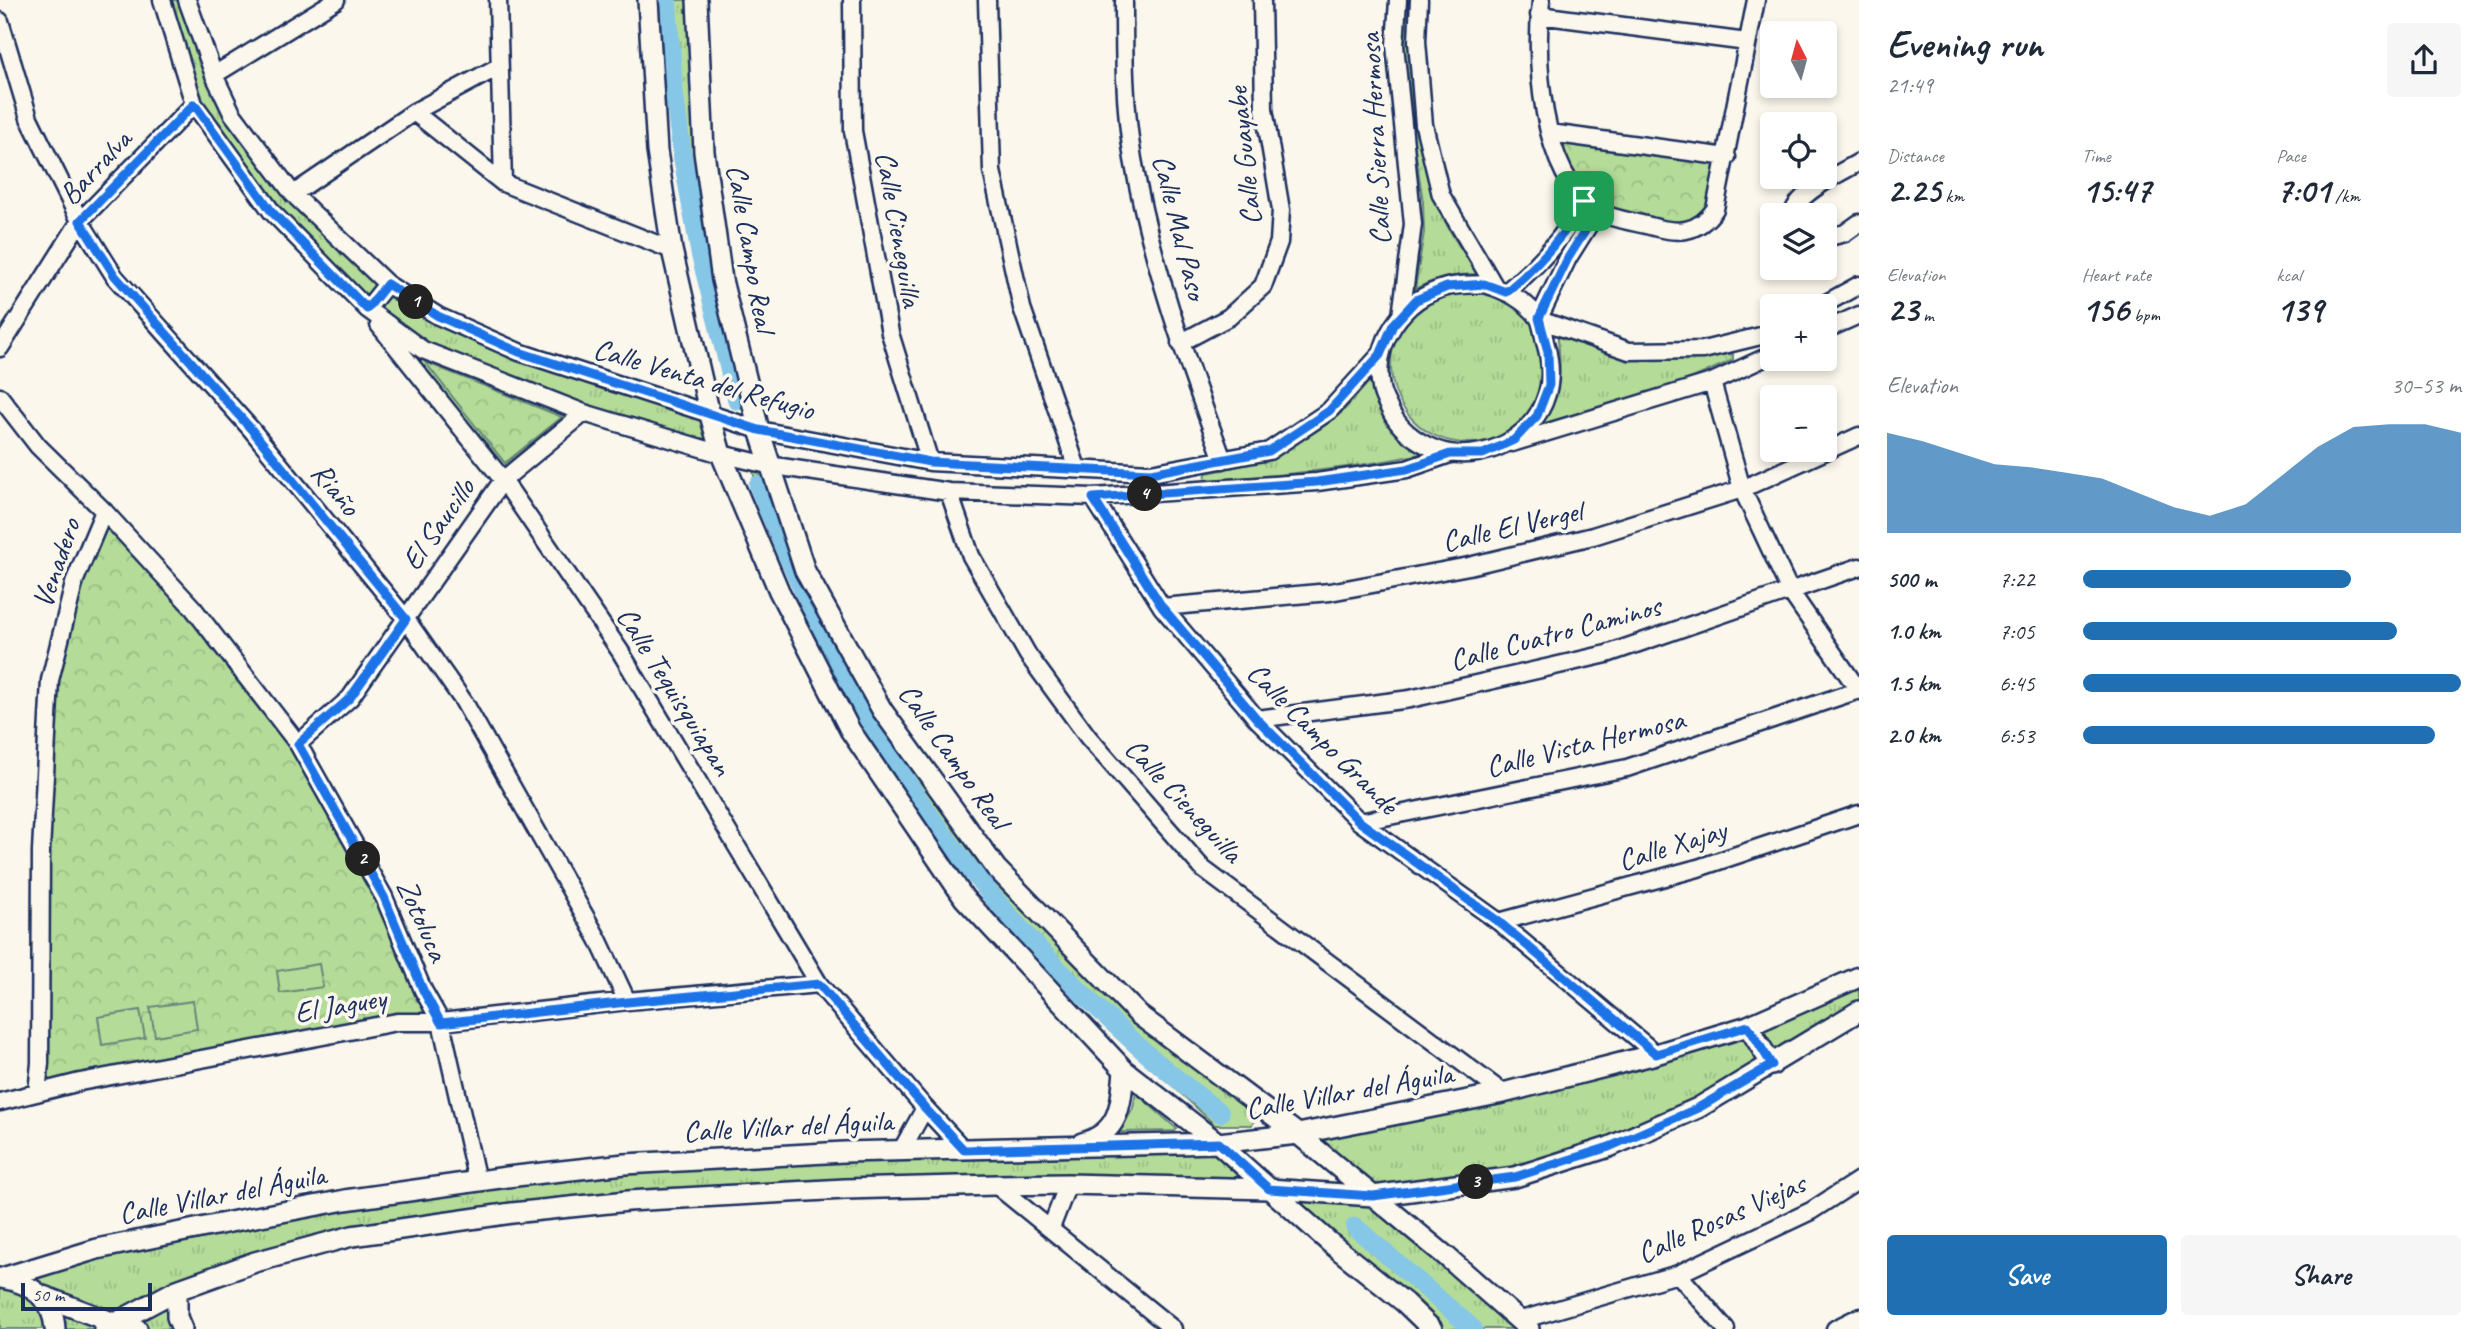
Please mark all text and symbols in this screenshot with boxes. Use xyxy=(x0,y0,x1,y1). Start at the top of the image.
north arrow xyxy=(1760,21,1838,98)
map controls xyxy=(1760,21,1837,462)
text: Evening run xyxy=(1887,21,2043,68)
button: share xyxy=(2387,23,2461,97)
street label: Calle Sierra Hermosa xyxy=(1350,30,1400,246)
text: 21:49 xyxy=(1887,71,1933,100)
street label: Calle Guayabe xyxy=(1218,83,1270,227)
button: locate xyxy=(1760,112,1837,189)
street label: Barralva xyxy=(51,119,141,213)
text: Distance xyxy=(1887,144,1944,168)
text: Time xyxy=(2082,144,2111,168)
text: Pace xyxy=(2276,144,2306,168)
street label: Calle Cieneguilla xyxy=(867,148,932,312)
street label: Calle Mal Paso xyxy=(1144,151,1217,307)
street label: Calle Campo Real xyxy=(718,162,785,339)
text: 2.25 xyxy=(1887,168,1941,213)
text: 15:47 xyxy=(2082,168,2151,213)
text: 7:01 xyxy=(2276,168,2330,213)
pin xyxy=(1554,171,1614,231)
icon: arrive xyxy=(1565,182,1603,220)
text: km xyxy=(1941,184,1964,208)
text: /km xyxy=(2330,184,2360,208)
button: layers xyxy=(1760,203,1837,280)
text: Elevation xyxy=(1887,263,1945,287)
text: Heart rate xyxy=(2082,263,2151,287)
text: kcal xyxy=(2276,263,2301,287)
pin: 1 xyxy=(398,284,434,320)
text: 23 xyxy=(1887,287,1919,332)
text: 156 xyxy=(2082,287,2129,332)
text: 139 xyxy=(2276,287,2323,332)
text: 1 xyxy=(411,289,420,313)
button: + xyxy=(1760,294,1837,371)
text: m xyxy=(1919,303,1934,327)
text: bpm xyxy=(2129,303,2160,327)
street label: Calle Venta del Refugio xyxy=(589,329,820,429)
text: Elevation xyxy=(1887,371,1958,400)
text: 30–53 m xyxy=(2391,371,2461,400)
button: − xyxy=(1760,385,1837,462)
street label: Riaño xyxy=(303,455,370,525)
street label: El Saucillo xyxy=(393,470,484,577)
pin: 4 xyxy=(1128,476,1162,512)
text: 4 xyxy=(1140,481,1149,505)
street label: Calle El Vergel xyxy=(1438,490,1590,561)
street label: Venadero xyxy=(23,512,89,613)
text: 500 m xyxy=(1887,565,1936,594)
text: 7:22 xyxy=(1999,565,2035,594)
street label: Calle Cuatro Caminos xyxy=(1446,586,1667,679)
street label: Calle Tequisquiapan xyxy=(608,600,743,784)
text: 1.0 km xyxy=(1887,617,1941,646)
text: 7:05 xyxy=(1999,617,2035,646)
street label: Calle Campo Grande xyxy=(1239,654,1409,824)
text: 1.5 km xyxy=(1887,669,1940,698)
text: 6:45 xyxy=(1999,669,2035,698)
street label: Calle Campo Real xyxy=(890,676,1021,840)
street label: Calle Vista Hermosa xyxy=(1482,699,1690,786)
text: 2.0 km xyxy=(1887,721,1941,750)
text: 6:53 xyxy=(1999,721,2035,750)
street label: Calle Cieneguilla xyxy=(1117,730,1253,872)
street label: Calle Xajay xyxy=(1613,810,1733,879)
pin: 2 xyxy=(346,842,380,876)
text: 2 xyxy=(358,846,367,870)
street label: Zotoluca xyxy=(388,873,459,969)
street label: El Jaguey xyxy=(291,978,391,1032)
street label: Calle Villar del Águila xyxy=(1242,1054,1458,1128)
street label: Calle Villar del Águila xyxy=(682,1101,896,1150)
street label: Calle Villar del Águila xyxy=(115,1155,331,1233)
street label: Calle Rosas Viejas xyxy=(1631,1163,1814,1272)
pin: 3 xyxy=(1458,1164,1494,1200)
text: 3 xyxy=(1471,1169,1480,1193)
button: Save xyxy=(1887,1235,2167,1315)
button: Share xyxy=(2181,1235,2461,1315)
scale bar xyxy=(21,1280,152,1312)
text: 50 m xyxy=(32,1283,64,1307)

